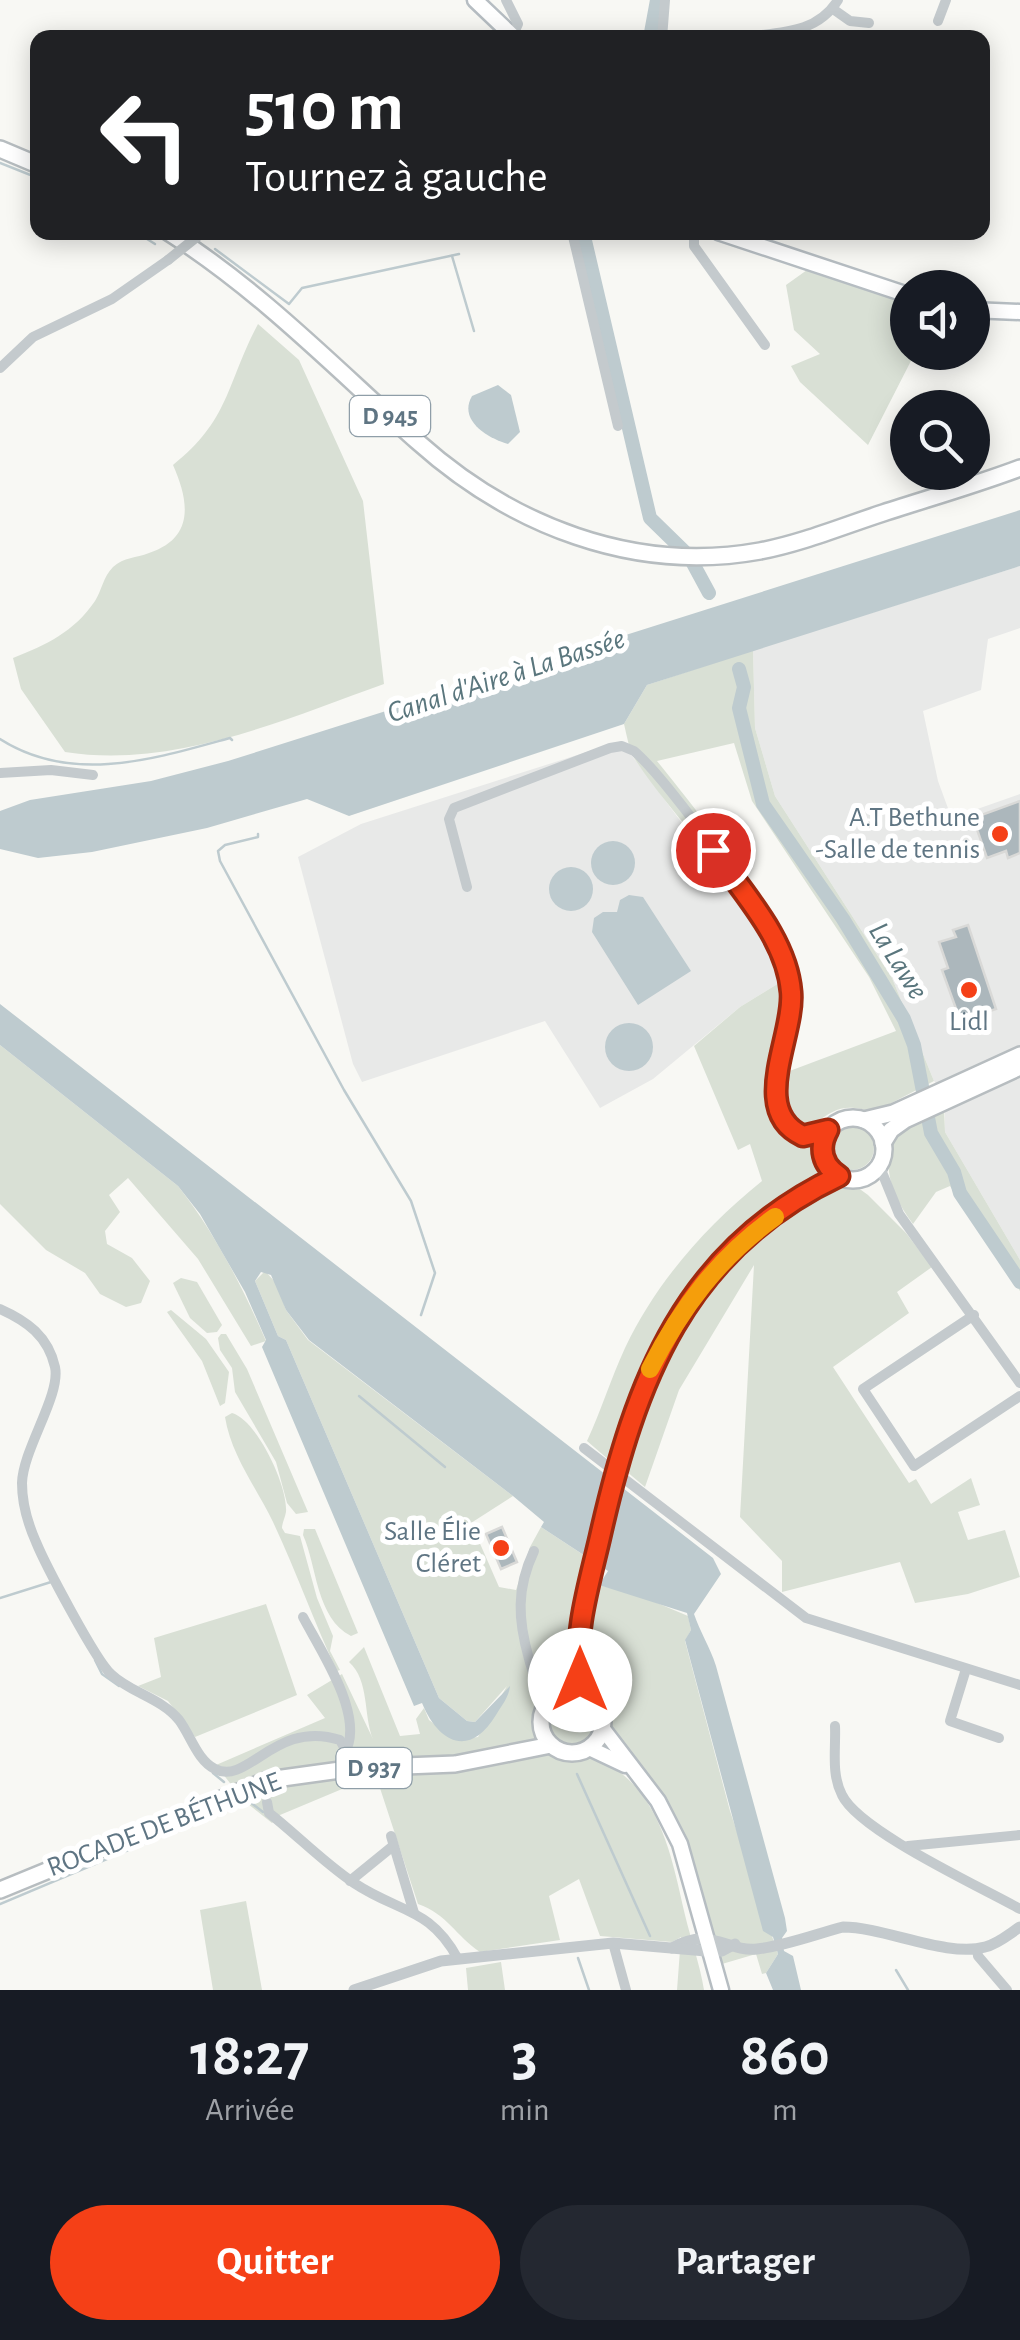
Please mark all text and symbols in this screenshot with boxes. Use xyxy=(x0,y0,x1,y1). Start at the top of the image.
icon: left xyxy=(80,70,210,200)
text: 510 m xyxy=(245,73,404,143)
text: Tournez à gauche xyxy=(245,155,548,200)
map controls xyxy=(890,270,990,490)
button: sound xyxy=(890,270,990,370)
button: search xyxy=(890,390,990,490)
road number: D 945 xyxy=(350,396,430,436)
water label: Canal d'Aire à La Bassée xyxy=(383,623,629,729)
place label: A.T Bethune -Salle de tennis xyxy=(815,804,980,864)
pin xyxy=(671,808,756,893)
icon: arrive xyxy=(686,823,741,878)
marker: A.T Bethune -Salle de tennis xyxy=(989,823,1011,845)
water label: La Lawe xyxy=(863,917,933,1005)
marker: Lidl xyxy=(958,979,980,1001)
place label: Lidl xyxy=(949,1008,989,1036)
place label: Salle Élie Cléret xyxy=(384,1515,481,1578)
marker: Salle Élie Cléret xyxy=(490,1537,512,1559)
position arrow xyxy=(528,1628,632,1732)
road number: D 937 xyxy=(336,1748,412,1788)
street label: ROCADE DE BÉTHUNE xyxy=(42,1765,285,1882)
text: 18:27 xyxy=(190,2026,309,2086)
text: 3 xyxy=(512,2026,538,2086)
text: 860 xyxy=(740,2026,830,2086)
text: Arrivée xyxy=(205,2094,294,2126)
text: min xyxy=(500,2094,550,2126)
text: m xyxy=(772,2094,798,2126)
button: Quitter xyxy=(50,2205,500,2320)
button: Partager xyxy=(520,2205,970,2320)

